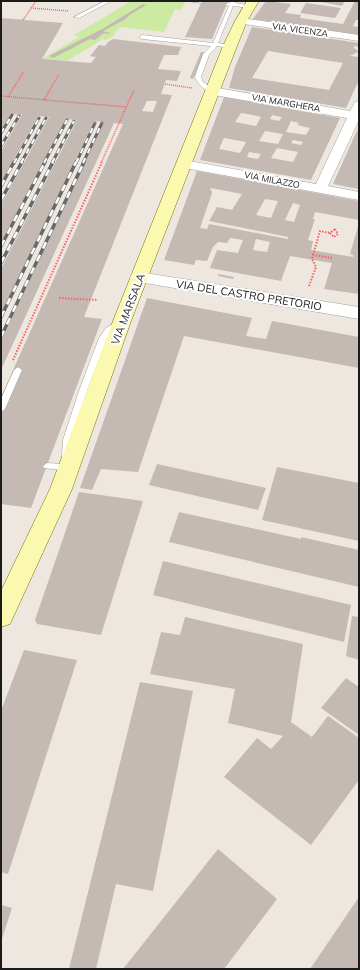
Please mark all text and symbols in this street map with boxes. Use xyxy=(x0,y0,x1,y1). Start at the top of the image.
street label: VIA VICENZA xyxy=(271,20,329,39)
street label: VIA MARGHERA xyxy=(251,91,322,114)
street label: VIA MILAZZO xyxy=(243,169,301,190)
street label: VIA MARSALA xyxy=(108,271,148,347)
street label: VIA DEL CASTRO PRETORIO xyxy=(175,277,323,313)

